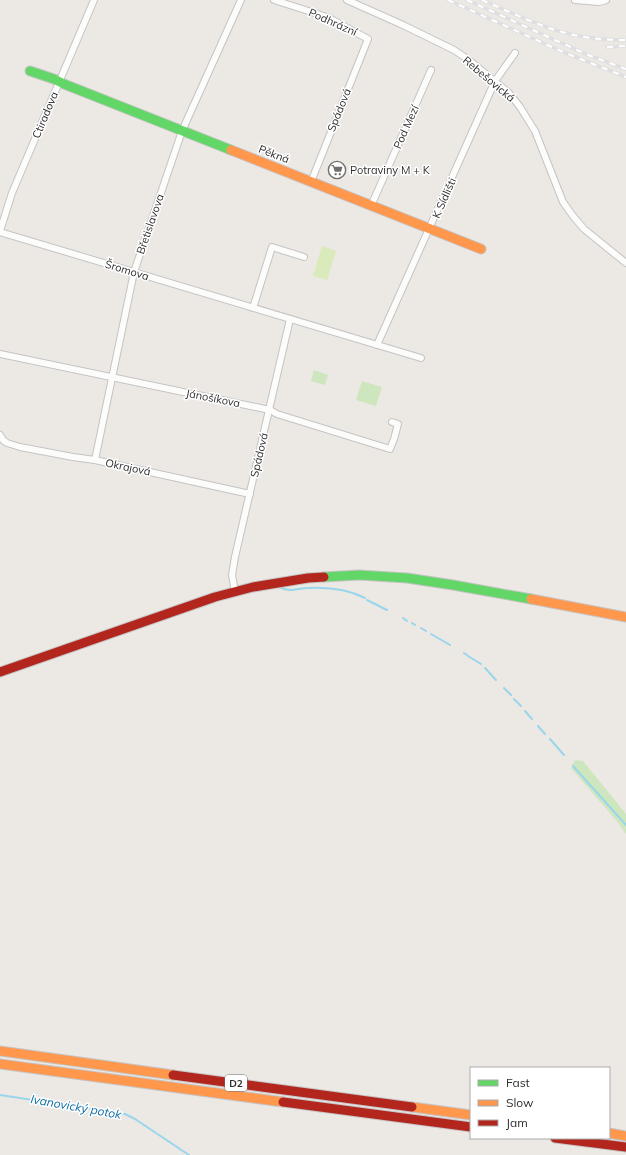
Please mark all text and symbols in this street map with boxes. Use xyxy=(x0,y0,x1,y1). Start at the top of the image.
street label: Podhrázní xyxy=(307,5,361,39)
street label: Rebešovická xyxy=(460,53,518,105)
street label: Spádová xyxy=(324,86,354,134)
street label: Ctiradova xyxy=(29,89,61,141)
street label: Pod Mezí xyxy=(390,102,422,151)
street label: Pěkná xyxy=(257,142,291,166)
supermarket icon: Potraviny M + K xyxy=(327,160,347,180)
place label: Potraviny M + K xyxy=(350,163,431,177)
street label: K Sídlišti xyxy=(429,175,459,221)
street label: Břetislavova xyxy=(133,192,167,256)
street label: Šromova xyxy=(103,257,151,283)
street label: Jánošíkova xyxy=(185,386,241,410)
street label: Spádová xyxy=(247,431,271,479)
street label: Okrajová xyxy=(104,455,152,479)
legend xyxy=(470,1067,610,1139)
road number: D2 xyxy=(225,1075,247,1091)
text: Fast xyxy=(506,1075,530,1090)
water label: Ivanovický potok xyxy=(29,1091,124,1122)
text: Slow xyxy=(506,1095,534,1110)
text: Jam xyxy=(506,1115,528,1130)

